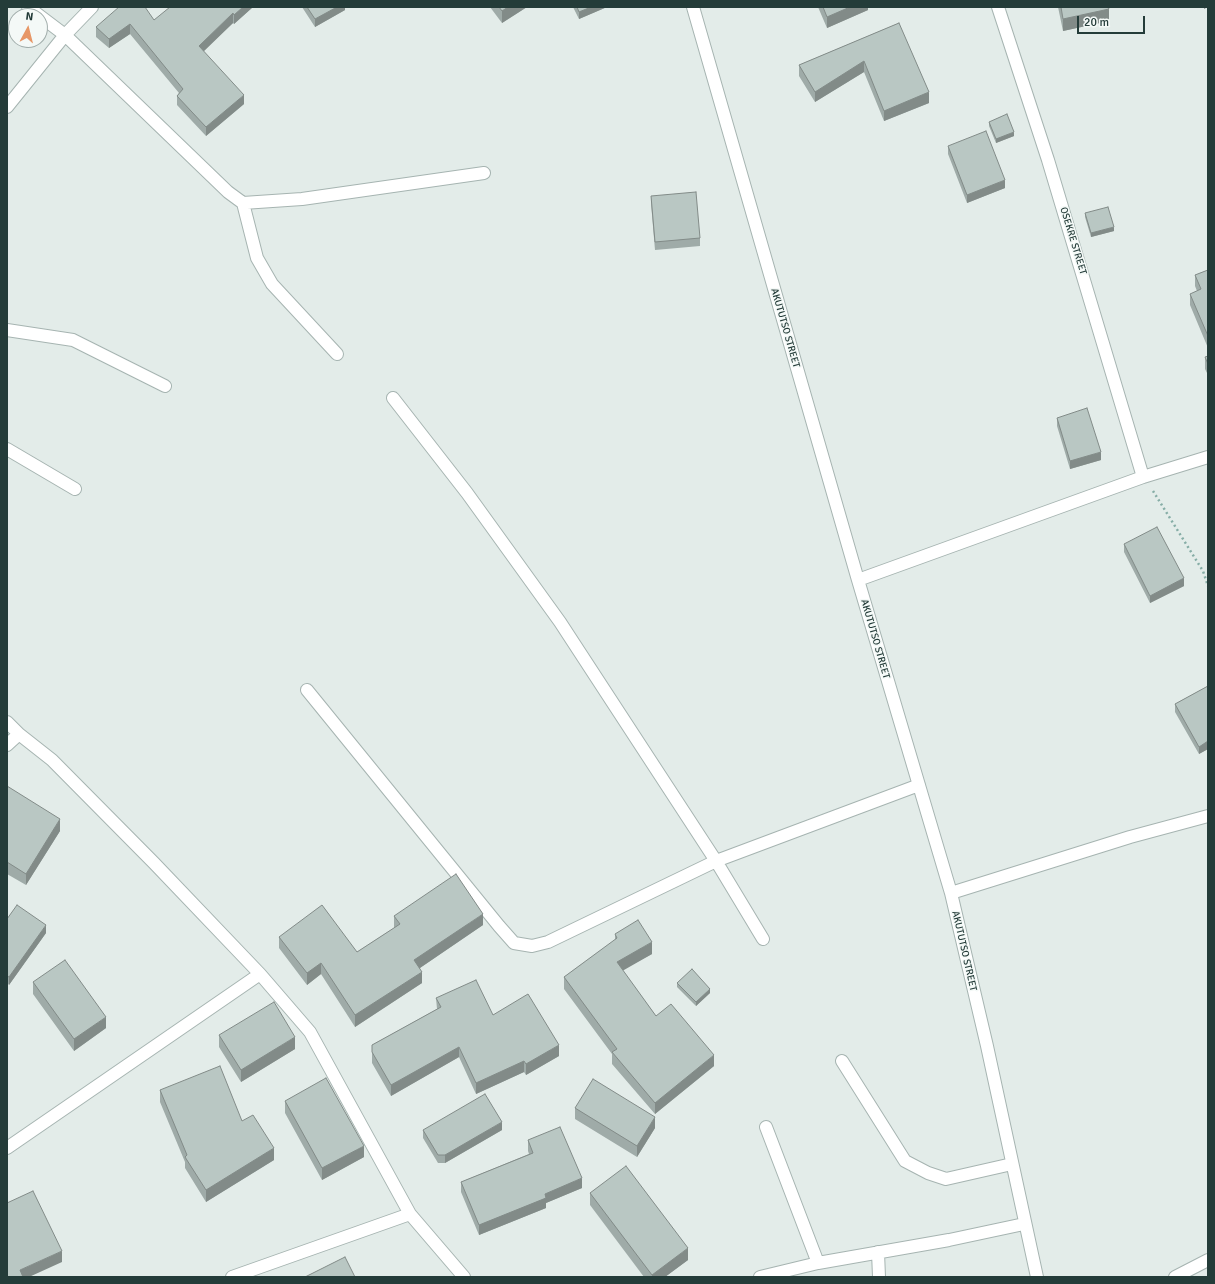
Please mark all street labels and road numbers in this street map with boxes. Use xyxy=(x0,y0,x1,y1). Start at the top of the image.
street label: OSEKRE STREET xyxy=(1057,206,1089,276)
street label: AKUTUTSO STREET xyxy=(768,287,802,369)
street label: AKUTUTSO STREET xyxy=(858,598,892,680)
street label: AKUTUTSO STREET xyxy=(949,910,979,992)

